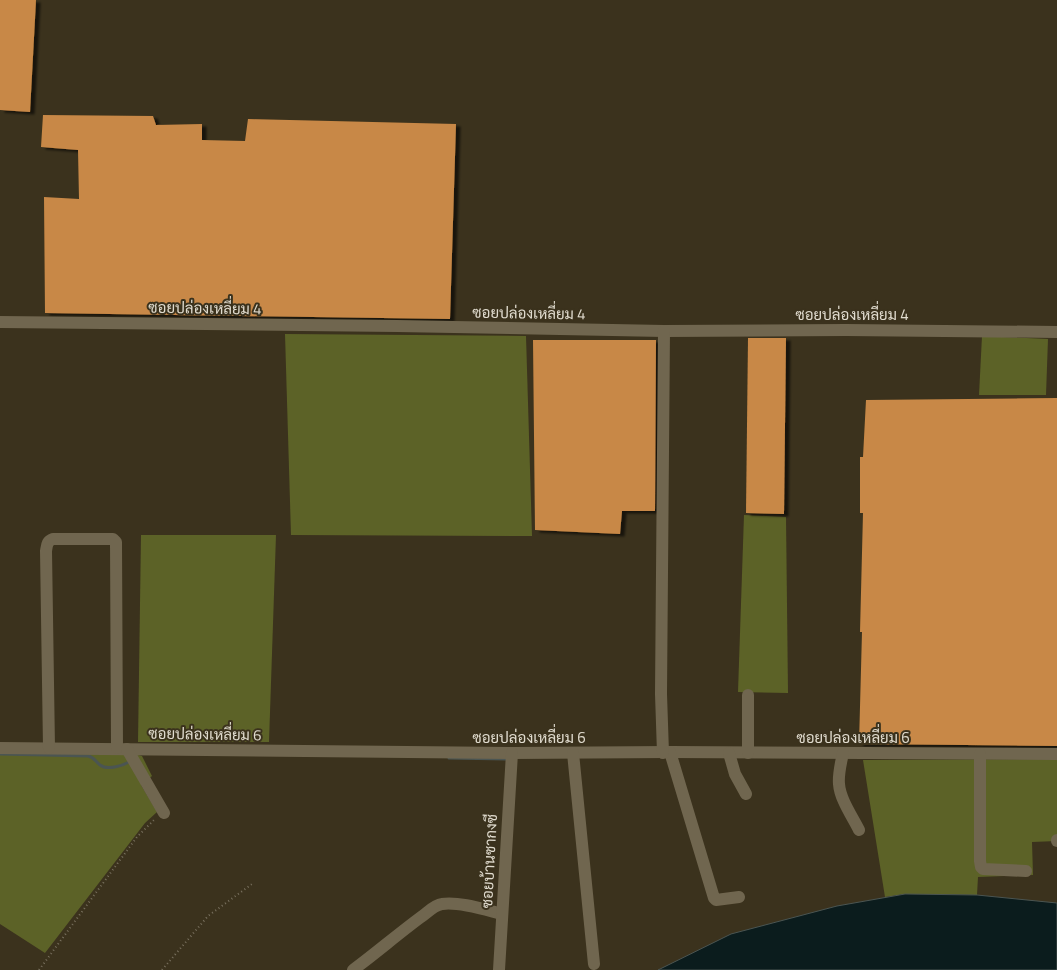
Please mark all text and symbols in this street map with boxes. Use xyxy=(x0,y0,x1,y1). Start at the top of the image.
street label: ซอยปล่องเหลี่ยม 4 xyxy=(148,293,262,320)
street label: ซอยปล่องเหลี่ยม 4 xyxy=(472,298,586,325)
street label: ซอยปล่องเหลี่ยม 4 xyxy=(795,300,909,326)
street label: ซอยปล่องเหลี่ยม 6 xyxy=(148,719,262,746)
street label: ซอยปล่องเหลี่ยม 6 xyxy=(472,723,586,749)
street label: ซอยปล่องเหลี่ยม 6 xyxy=(796,723,910,749)
street label: ซอยบ้านซากงซี xyxy=(475,813,503,909)

